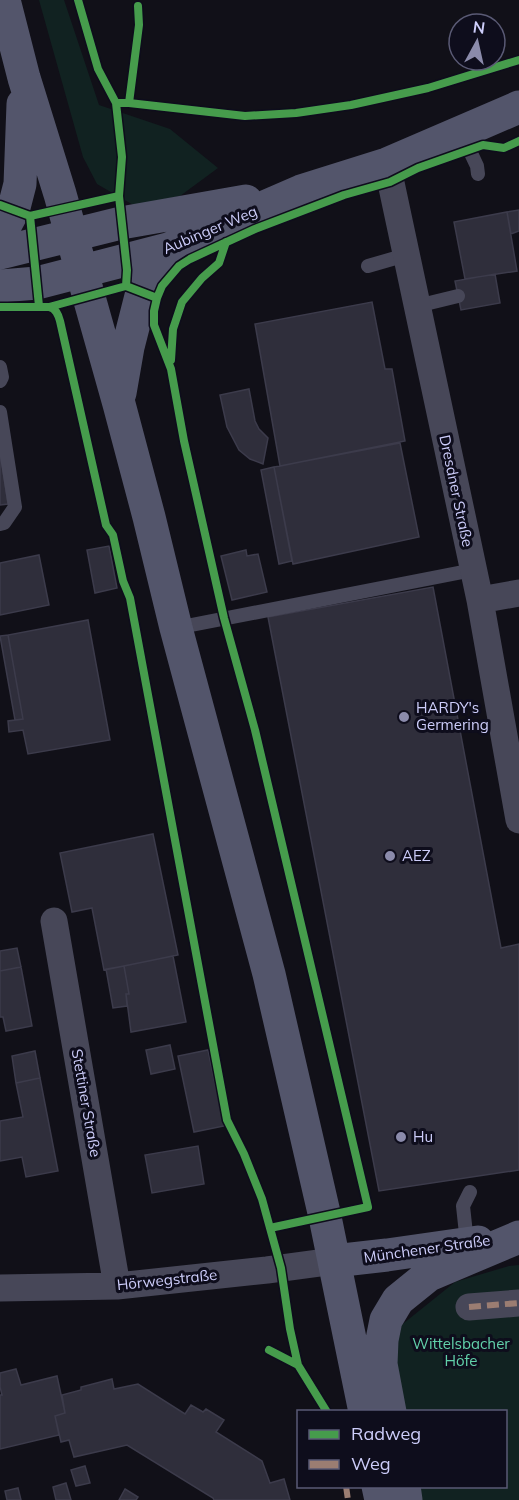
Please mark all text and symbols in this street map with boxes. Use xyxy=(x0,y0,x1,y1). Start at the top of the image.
north arrow xyxy=(447,12,507,72)
text: N xyxy=(472,16,486,38)
street label: Aubinger Weg xyxy=(160,201,260,258)
street label: Dresdner Straße xyxy=(435,433,478,549)
place label: HARDY's Germering xyxy=(416,698,489,734)
marker: HARDY's Germering xyxy=(397,710,411,724)
place label: AEZ xyxy=(402,846,431,865)
marker: AEZ xyxy=(383,849,397,863)
street label: Stettiner Straße xyxy=(68,1047,105,1158)
place label: Hu xyxy=(413,1127,433,1146)
marker: Hu xyxy=(394,1130,408,1144)
street label: Münchener Straße xyxy=(362,1230,491,1267)
street label: Hörwegstraße xyxy=(116,1265,218,1294)
park label: Wittelsbacher Höfe xyxy=(412,1334,510,1370)
legend xyxy=(297,1410,507,1488)
text: Radweg xyxy=(351,1422,421,1445)
text: Weg xyxy=(351,1452,391,1475)

